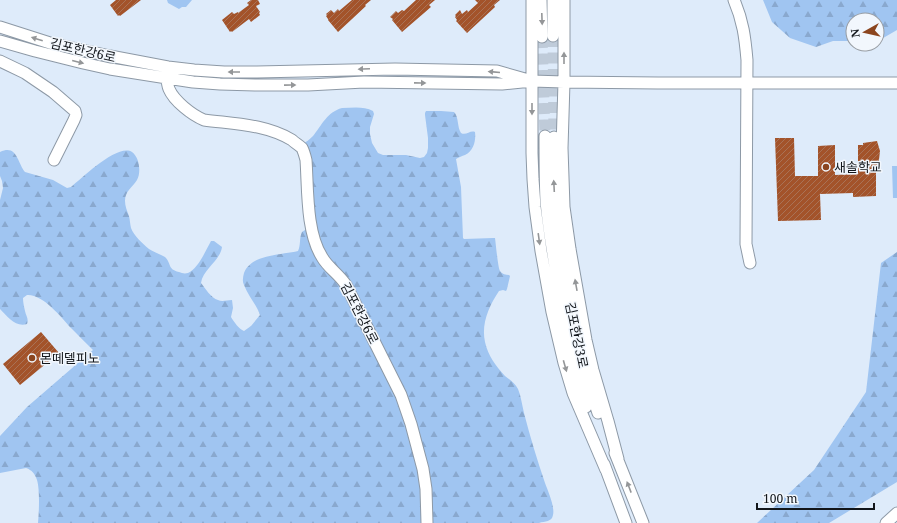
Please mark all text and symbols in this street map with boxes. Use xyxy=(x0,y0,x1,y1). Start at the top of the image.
north arrow xyxy=(845,12,885,52)
one-way arrow xyxy=(539,13,545,26)
text: N xyxy=(847,28,863,39)
street label: 김포한강6로 xyxy=(48,34,118,66)
one-way arrow xyxy=(31,36,43,42)
one-way arrow xyxy=(561,51,567,64)
one-way arrow xyxy=(72,59,84,65)
one-way arrow xyxy=(357,66,370,72)
one-way arrow xyxy=(488,68,500,75)
one-way arrow xyxy=(227,69,240,75)
one-way arrow xyxy=(414,80,427,86)
one-way arrow xyxy=(284,82,297,88)
one-way arrow xyxy=(529,103,535,116)
place label: 새솔학교 xyxy=(834,158,882,176)
marker: 새솔학교 xyxy=(821,162,831,172)
one-way arrow xyxy=(551,180,558,192)
one-way arrow xyxy=(536,233,542,245)
street label: 김포한강6로 xyxy=(337,279,383,347)
one-way arrow xyxy=(573,279,579,291)
street label: 김포한강3로 xyxy=(561,300,593,370)
place label: 몬떼델피노 xyxy=(40,349,100,367)
marker: 몬떼델피노 xyxy=(27,353,37,363)
one-way arrow xyxy=(562,360,568,372)
one-way arrow xyxy=(625,480,631,492)
scale bar xyxy=(757,485,874,511)
text: 100 m xyxy=(763,490,798,507)

